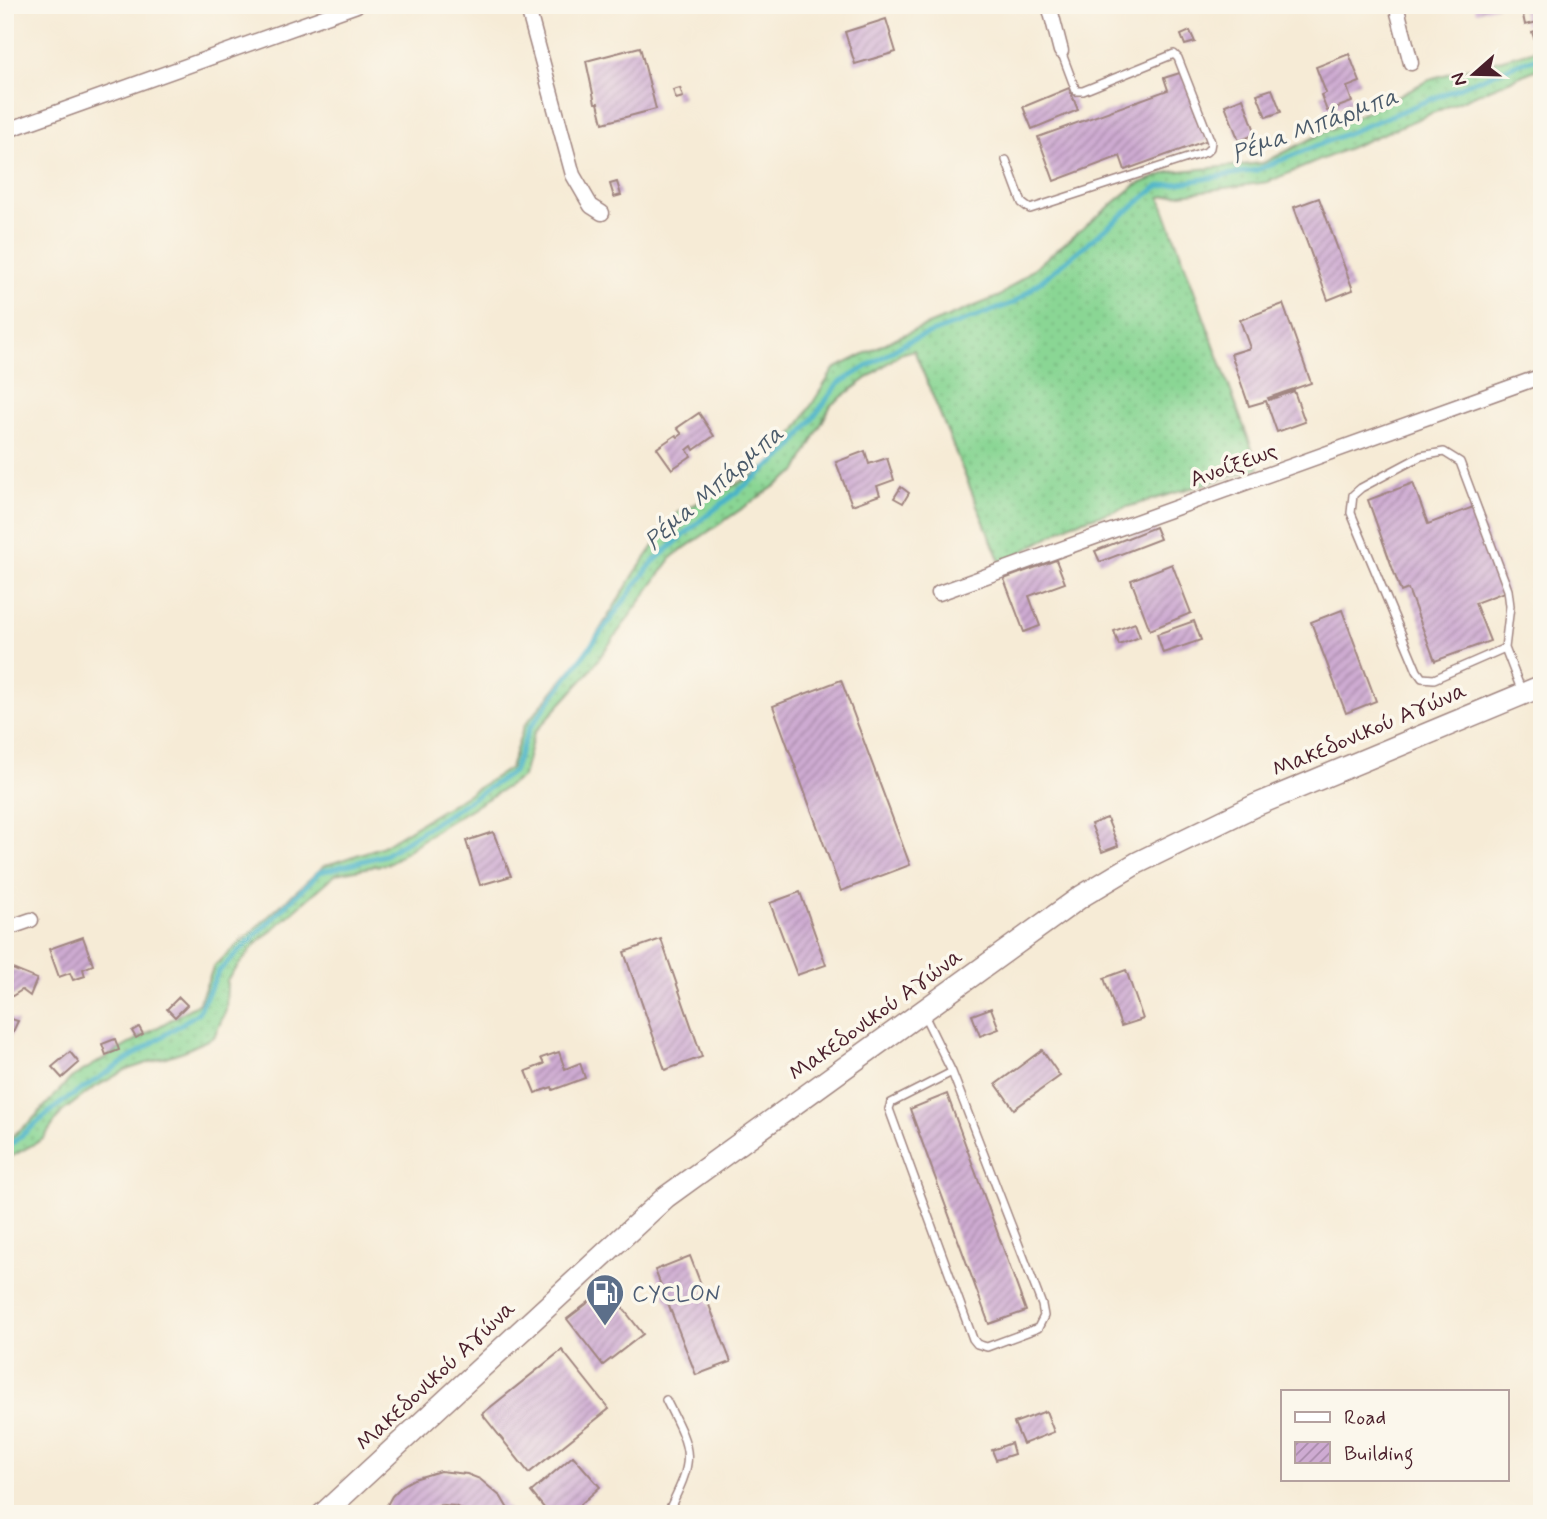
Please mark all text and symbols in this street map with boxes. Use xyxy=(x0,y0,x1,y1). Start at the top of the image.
north arrow xyxy=(1438,38,1508,108)
text: N xyxy=(1446,69,1473,90)
water label: Ρέμα Μπάρμπα xyxy=(1228,81,1403,171)
water label: Ρέμα Μπάρμπα xyxy=(638,418,791,557)
street label: Ανοίξεως xyxy=(1186,436,1281,495)
street label: Μακεδονικού Αγώνα xyxy=(1268,676,1472,785)
street label: Μακεδονικού Αγώνα xyxy=(783,942,969,1089)
fuel station icon: CYCLON xyxy=(584,1272,626,1327)
place label: CYCLON xyxy=(632,1280,721,1310)
street label: Μακεδονικού Αγώνα xyxy=(350,1294,523,1459)
legend xyxy=(1281,1390,1508,1480)
text: Road xyxy=(1344,1404,1386,1432)
text: Building xyxy=(1344,1440,1414,1470)

